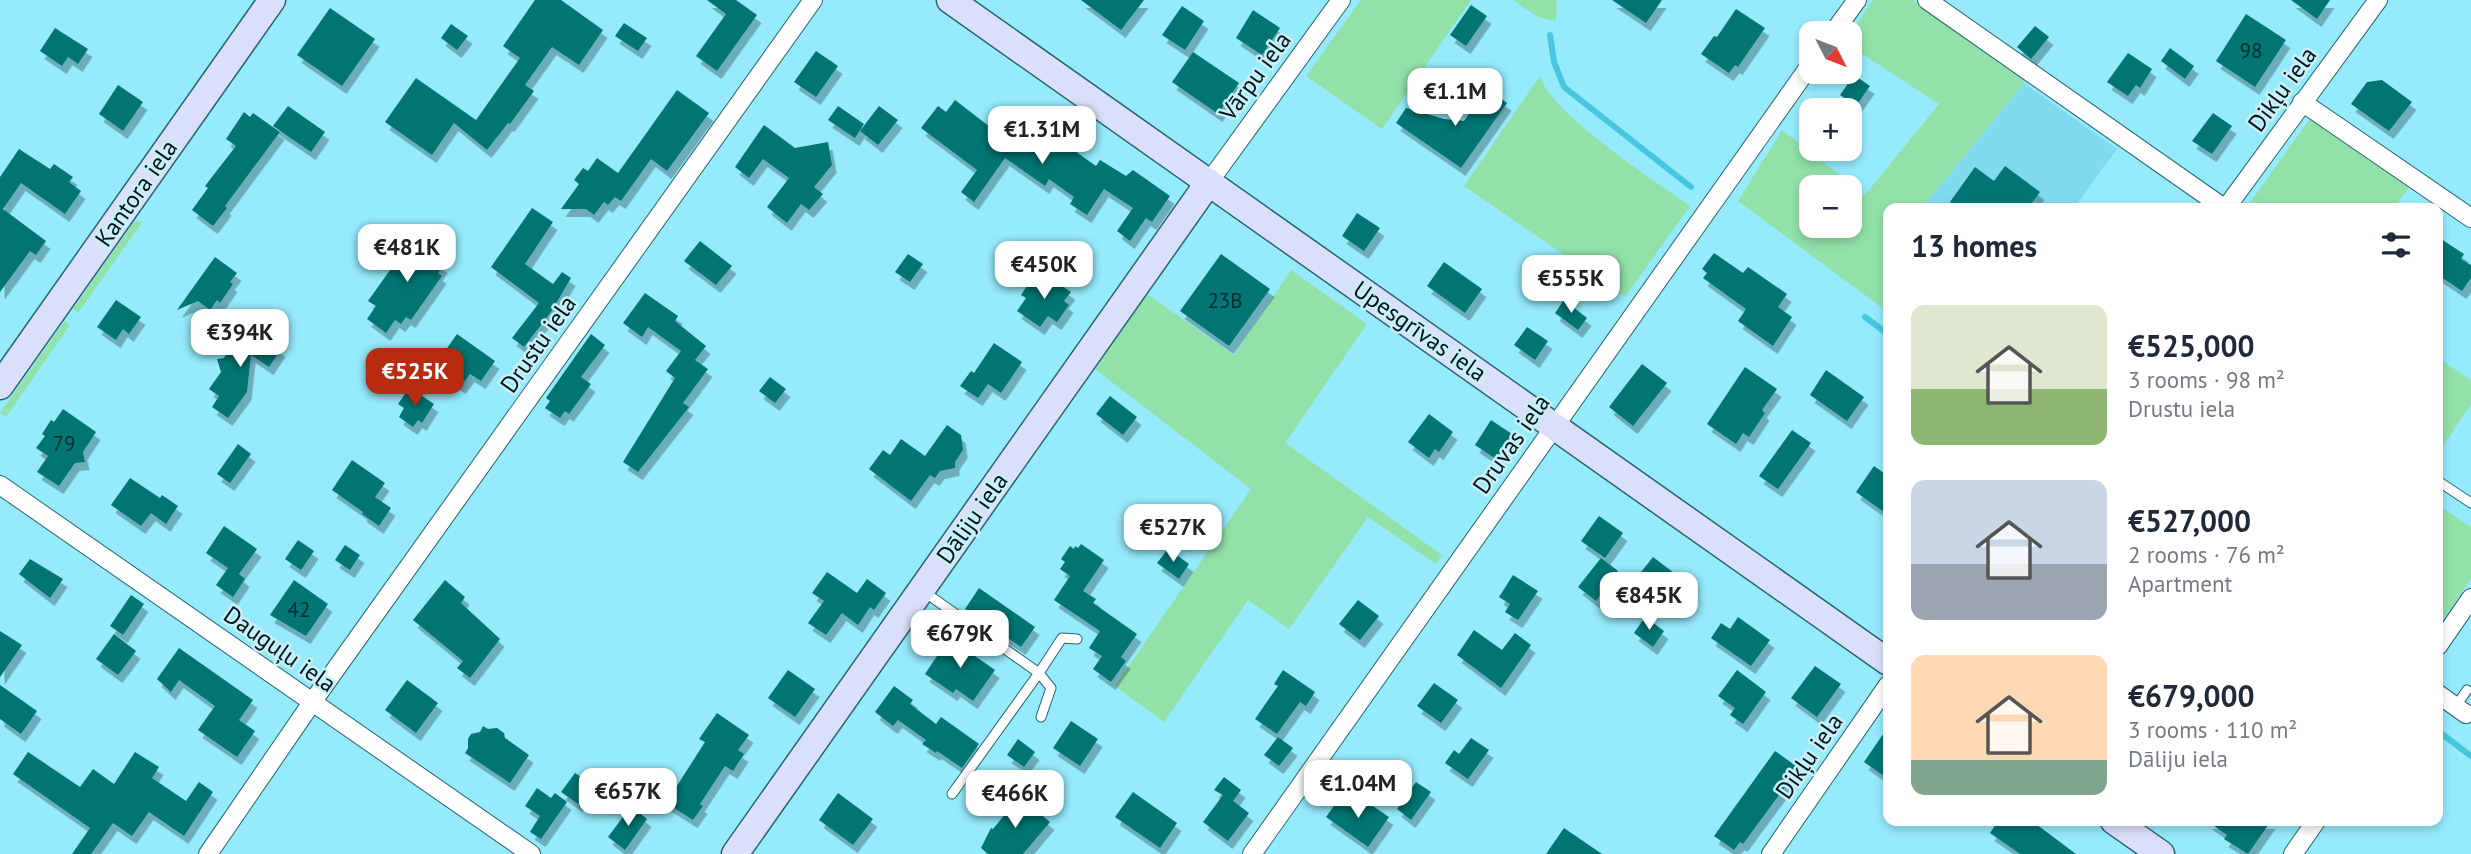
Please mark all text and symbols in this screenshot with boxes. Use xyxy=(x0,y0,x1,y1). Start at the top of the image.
north arrow xyxy=(1799,21,1862,84)
map controls xyxy=(1799,21,1862,238)
street label: Vārpu iela xyxy=(1212,25,1298,127)
house number: 98 xyxy=(2240,37,2262,64)
street label: Dikļu iela xyxy=(2241,40,2323,138)
pin: €1.1M xyxy=(1406,68,1504,128)
text: €1.1M xyxy=(1423,76,1487,105)
button: + xyxy=(1799,98,1862,161)
pin: €1.31M xyxy=(985,106,1099,166)
text: €1.31M xyxy=(1004,114,1080,143)
street label: Kantora iela xyxy=(88,133,184,253)
button: − xyxy=(1799,175,1862,238)
pin: €481K xyxy=(358,224,456,284)
text: 13 homes xyxy=(1911,226,2037,265)
icon: filters xyxy=(2377,226,2415,264)
text: €481K xyxy=(374,232,440,261)
pin: €450K xyxy=(995,242,1093,301)
text: €450K xyxy=(1011,249,1077,278)
pin: €555K xyxy=(1522,256,1620,315)
text: €555K xyxy=(1538,263,1604,292)
street label: Upesgrīvas iela xyxy=(1347,274,1493,388)
house number: 23B xyxy=(1207,287,1243,314)
street label: Drustu iela xyxy=(493,289,583,399)
pin: €394K xyxy=(191,310,289,369)
text: €394K xyxy=(207,317,273,346)
text: €525,000 xyxy=(2128,326,2255,365)
icon: home xyxy=(1967,333,2051,417)
pin: €525K xyxy=(366,348,464,408)
text: €525K xyxy=(382,356,448,385)
text: 3 rooms · 98 m² xyxy=(2128,365,2285,394)
street label: Druvas iela xyxy=(1466,388,1556,500)
text: Drustu iela xyxy=(2128,394,2235,423)
house number: 79 xyxy=(53,430,75,457)
street label: Dāliju iela xyxy=(929,466,1015,570)
text: €527,000 xyxy=(2128,501,2251,540)
pin: €527K xyxy=(1124,504,1222,564)
icon: home xyxy=(1967,508,2051,592)
text: €527K xyxy=(1140,512,1206,541)
text: 2 rooms · 76 m² xyxy=(2128,540,2285,569)
text: Apartment xyxy=(2128,569,2232,598)
pin: €845K xyxy=(1600,572,1698,632)
text: €845K xyxy=(1616,580,1682,609)
house number: 42 xyxy=(288,596,310,623)
street label: Dauguļu iela xyxy=(218,599,342,699)
pin: €679K xyxy=(911,610,1009,670)
text: €679K xyxy=(927,618,993,647)
text: €679,000 xyxy=(2128,676,2255,715)
icon: home xyxy=(1967,683,2051,767)
street label: Dikļu iela xyxy=(1768,707,1850,805)
text: 3 rooms · 110 m² xyxy=(2128,715,2297,744)
text: Dāliju iela xyxy=(2128,744,2228,773)
pin: €1.04M xyxy=(1301,760,1415,820)
pin: €657K xyxy=(579,768,677,828)
text: €1.04M xyxy=(1320,768,1396,797)
pin: €466K xyxy=(966,770,1064,830)
text: €657K xyxy=(595,776,661,805)
text: €466K xyxy=(982,778,1048,807)

